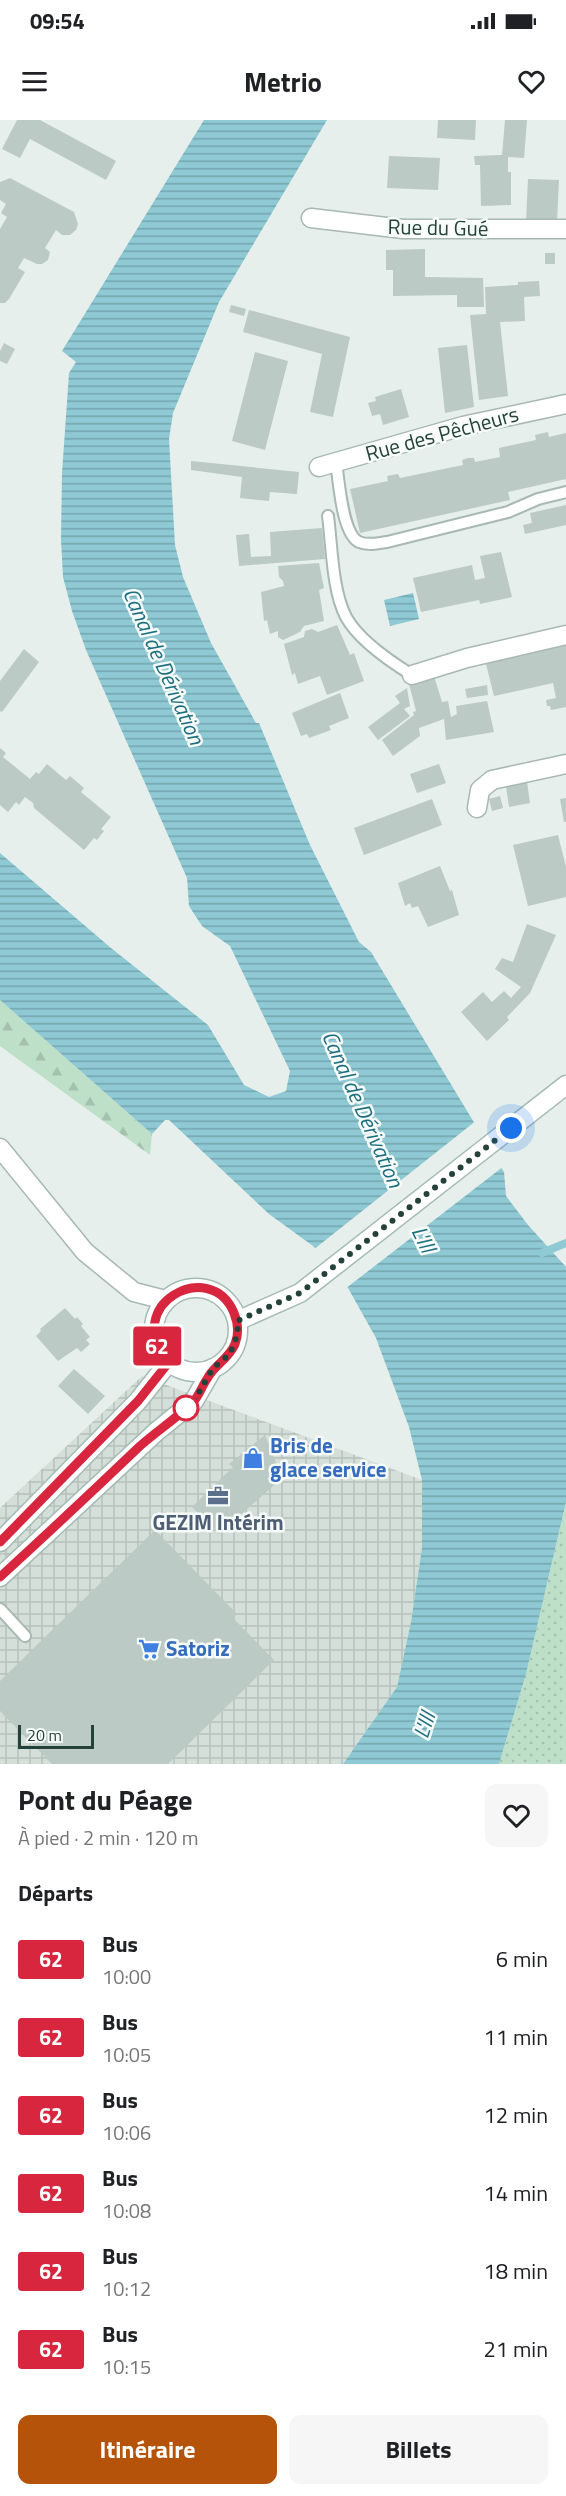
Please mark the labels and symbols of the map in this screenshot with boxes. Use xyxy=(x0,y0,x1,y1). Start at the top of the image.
street label: Rue du Gué xyxy=(387,210,489,244)
street label: Rue des Pêcheurs xyxy=(362,397,522,469)
water label: Canal de Dérivation xyxy=(114,582,214,751)
water label: Canal de Dérivation xyxy=(313,1025,413,1194)
your location xyxy=(496,1113,526,1143)
water label: L'Ill xyxy=(403,1220,446,1260)
line badge: 62 xyxy=(130,1326,184,1366)
unlabelled marker xyxy=(173,1395,199,1421)
place label: Bris de glace service xyxy=(270,1429,387,1485)
shop icon: Bris de glace service xyxy=(241,1446,265,1470)
office icon: GEZIM Intérim xyxy=(206,1484,230,1508)
place label: GEZIM Intérim xyxy=(152,1506,284,1538)
place label: Satoriz xyxy=(166,1632,230,1664)
supermarket icon: Satoriz xyxy=(137,1637,161,1661)
water label: L'Ill xyxy=(404,1705,445,1743)
scale bar xyxy=(18,1722,94,1750)

